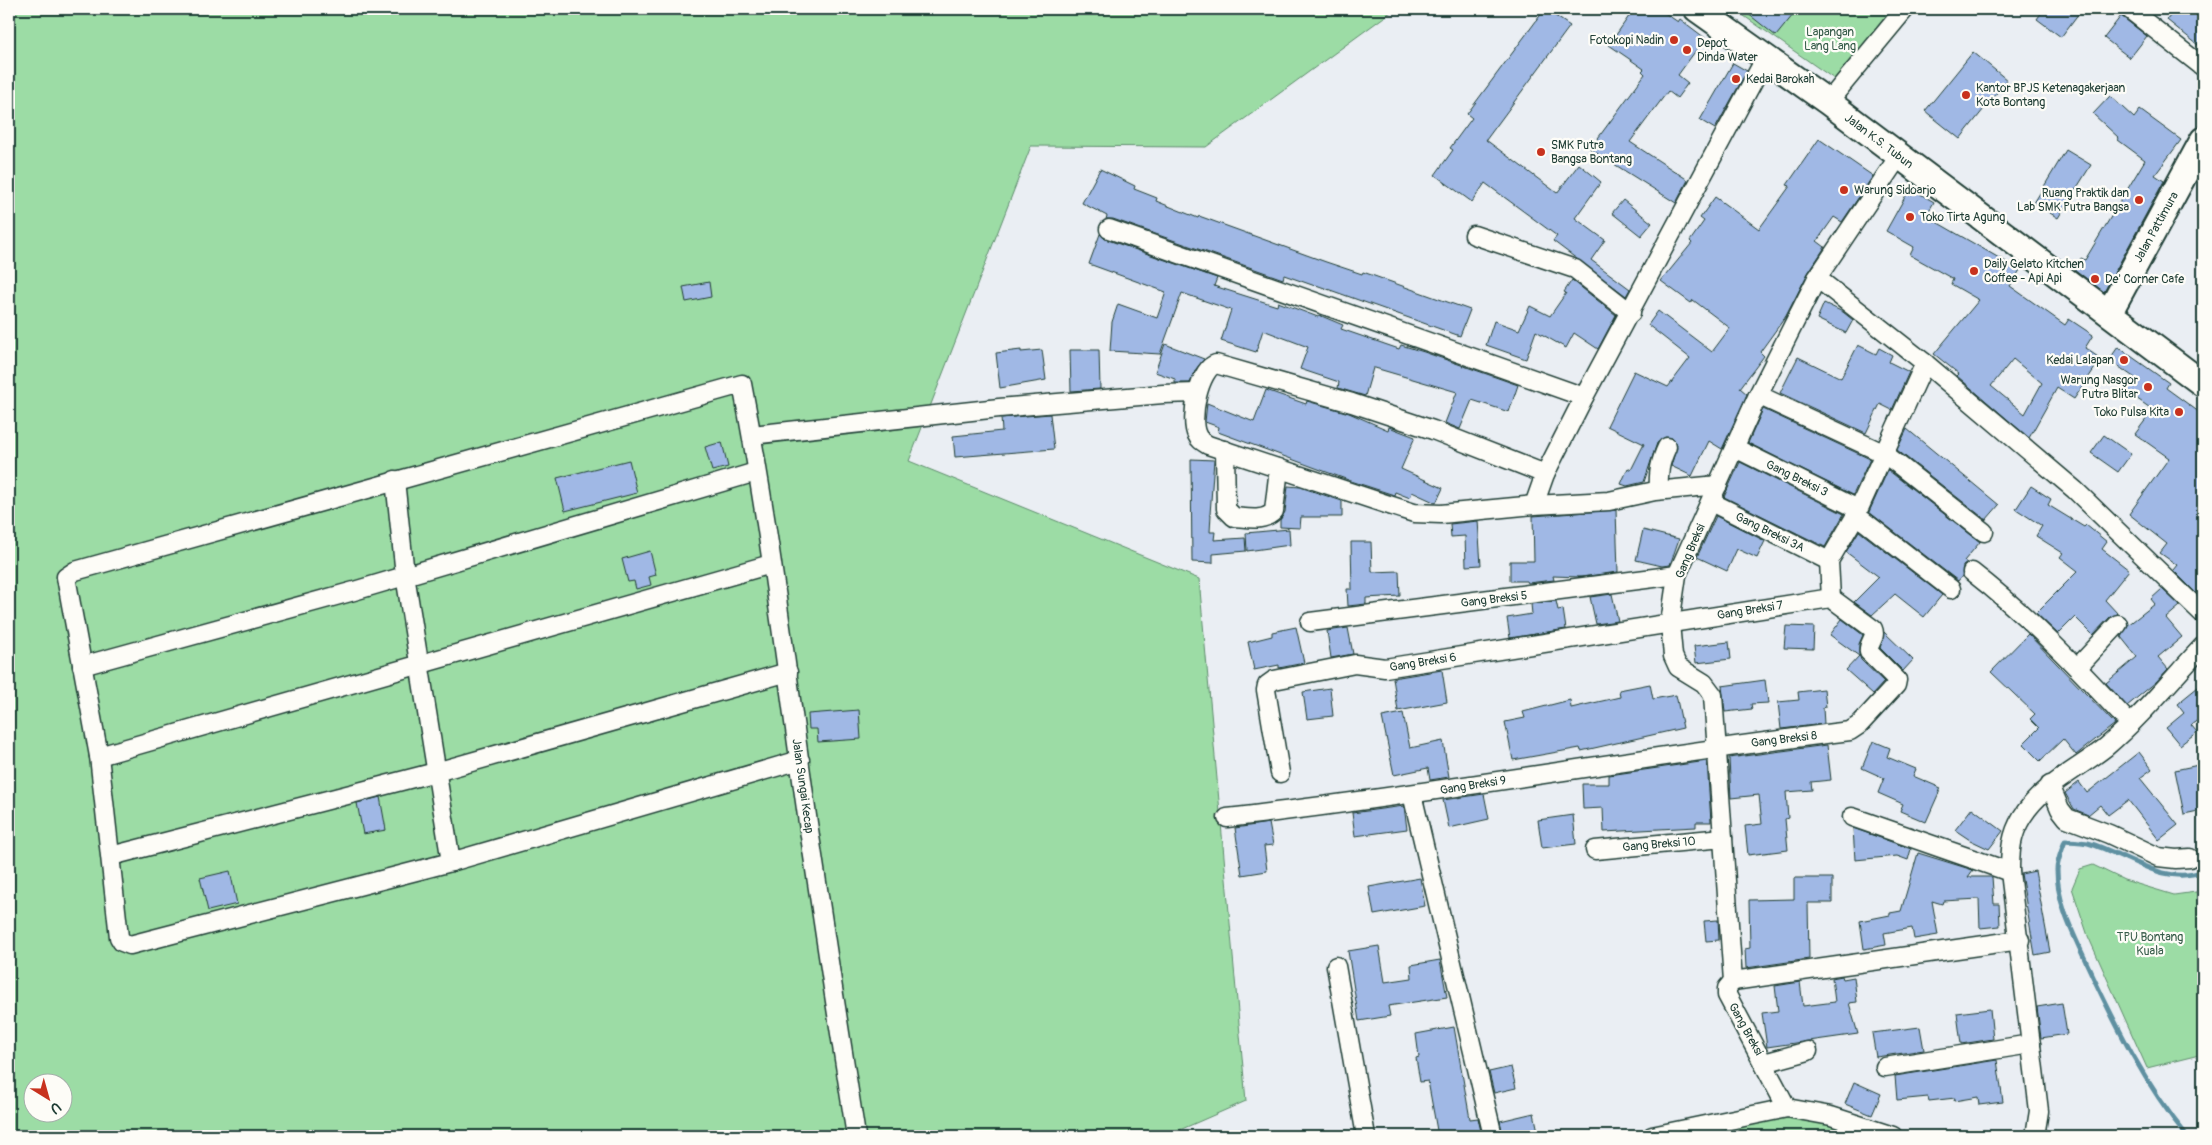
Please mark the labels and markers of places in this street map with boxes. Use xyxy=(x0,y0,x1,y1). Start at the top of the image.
place label: Fotokopi Nadin xyxy=(1589,33,1664,48)
marker: Fotokopi Nadin xyxy=(1668,34,1680,46)
place label: Depot Dinda Water xyxy=(1697,36,1759,65)
marker: Depot Dinda Water xyxy=(1681,44,1693,56)
place label: Kedai Barokah xyxy=(1746,72,1815,87)
marker: Kedai Barokah xyxy=(1730,73,1742,85)
place label: Kantor BPJS Ketenagakerjaan Kota Bontang xyxy=(1976,81,2125,110)
marker: Kantor BPJS Ketenagakerjaan Kota Bontang xyxy=(1960,89,1972,101)
place label: SMK Putra Bangsa Bontang xyxy=(1551,138,1632,167)
marker: SMK Putra Bangsa Bontang xyxy=(1535,146,1547,158)
place label: Warung Sidoarjo xyxy=(1854,183,1936,198)
marker: Warung Sidoarjo xyxy=(1838,184,1850,196)
place label: Ruang Praktik dan Lab SMK Putra Bangsa xyxy=(2017,186,2129,215)
marker: Ruang Praktik dan Lab SMK Putra Bangsa xyxy=(2133,194,2145,206)
place label: Toko Tirta Agung xyxy=(1920,210,2005,225)
marker: Toko Tirta Agung xyxy=(1904,211,1916,223)
place label: Daily Gelato Kitchen Coffee - Api Api xyxy=(1984,257,2084,286)
marker: Daily Gelato Kitchen Coffee - Api Api xyxy=(1968,265,1980,277)
place label: De' Corner Cafe xyxy=(2105,272,2184,287)
marker: De' Corner Cafe xyxy=(2089,273,2101,285)
place label: Kedai Lalapan xyxy=(2046,353,2114,368)
marker: Kedai Lalapan xyxy=(2118,354,2130,366)
place label: Warung Nasgor Putra Blitar xyxy=(2061,373,2139,402)
marker: Warung Nasgor Putra Blitar xyxy=(2142,381,2154,393)
place label: Toko Pulsa Kita xyxy=(2094,405,2169,420)
marker: Toko Pulsa Kita xyxy=(2173,406,2185,418)

